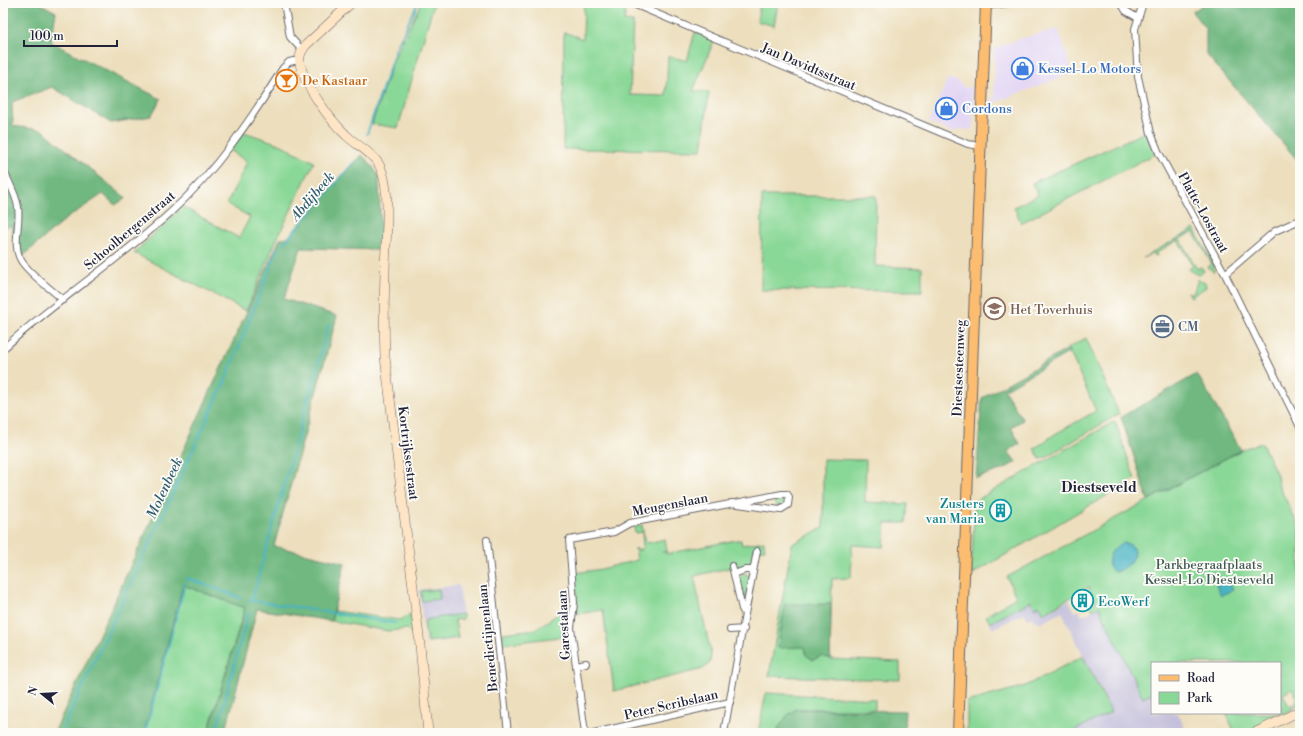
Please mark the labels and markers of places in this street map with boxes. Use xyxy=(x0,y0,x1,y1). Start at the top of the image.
shop icon: Kessel-Lo Motors xyxy=(1010,55,1036,81)
place label: Kessel-Lo Motors xyxy=(1038,61,1142,77)
bar icon: De Kastaar xyxy=(273,67,299,93)
place label: De Kastaar xyxy=(302,73,368,89)
shop icon: Cordons xyxy=(934,95,960,121)
place label: Cordons xyxy=(962,101,1012,117)
school or university icon: Het Toverhuis xyxy=(981,296,1007,322)
place label: Het Toverhuis xyxy=(1010,302,1093,318)
office icon: CM xyxy=(1150,313,1176,339)
place label: CM xyxy=(1178,319,1199,335)
place label: Zusters van Maria xyxy=(925,496,984,527)
building icon: Zusters van Maria xyxy=(987,497,1013,523)
building icon: EcoWerf xyxy=(1069,588,1095,614)
place label: EcoWerf xyxy=(1098,594,1150,610)

